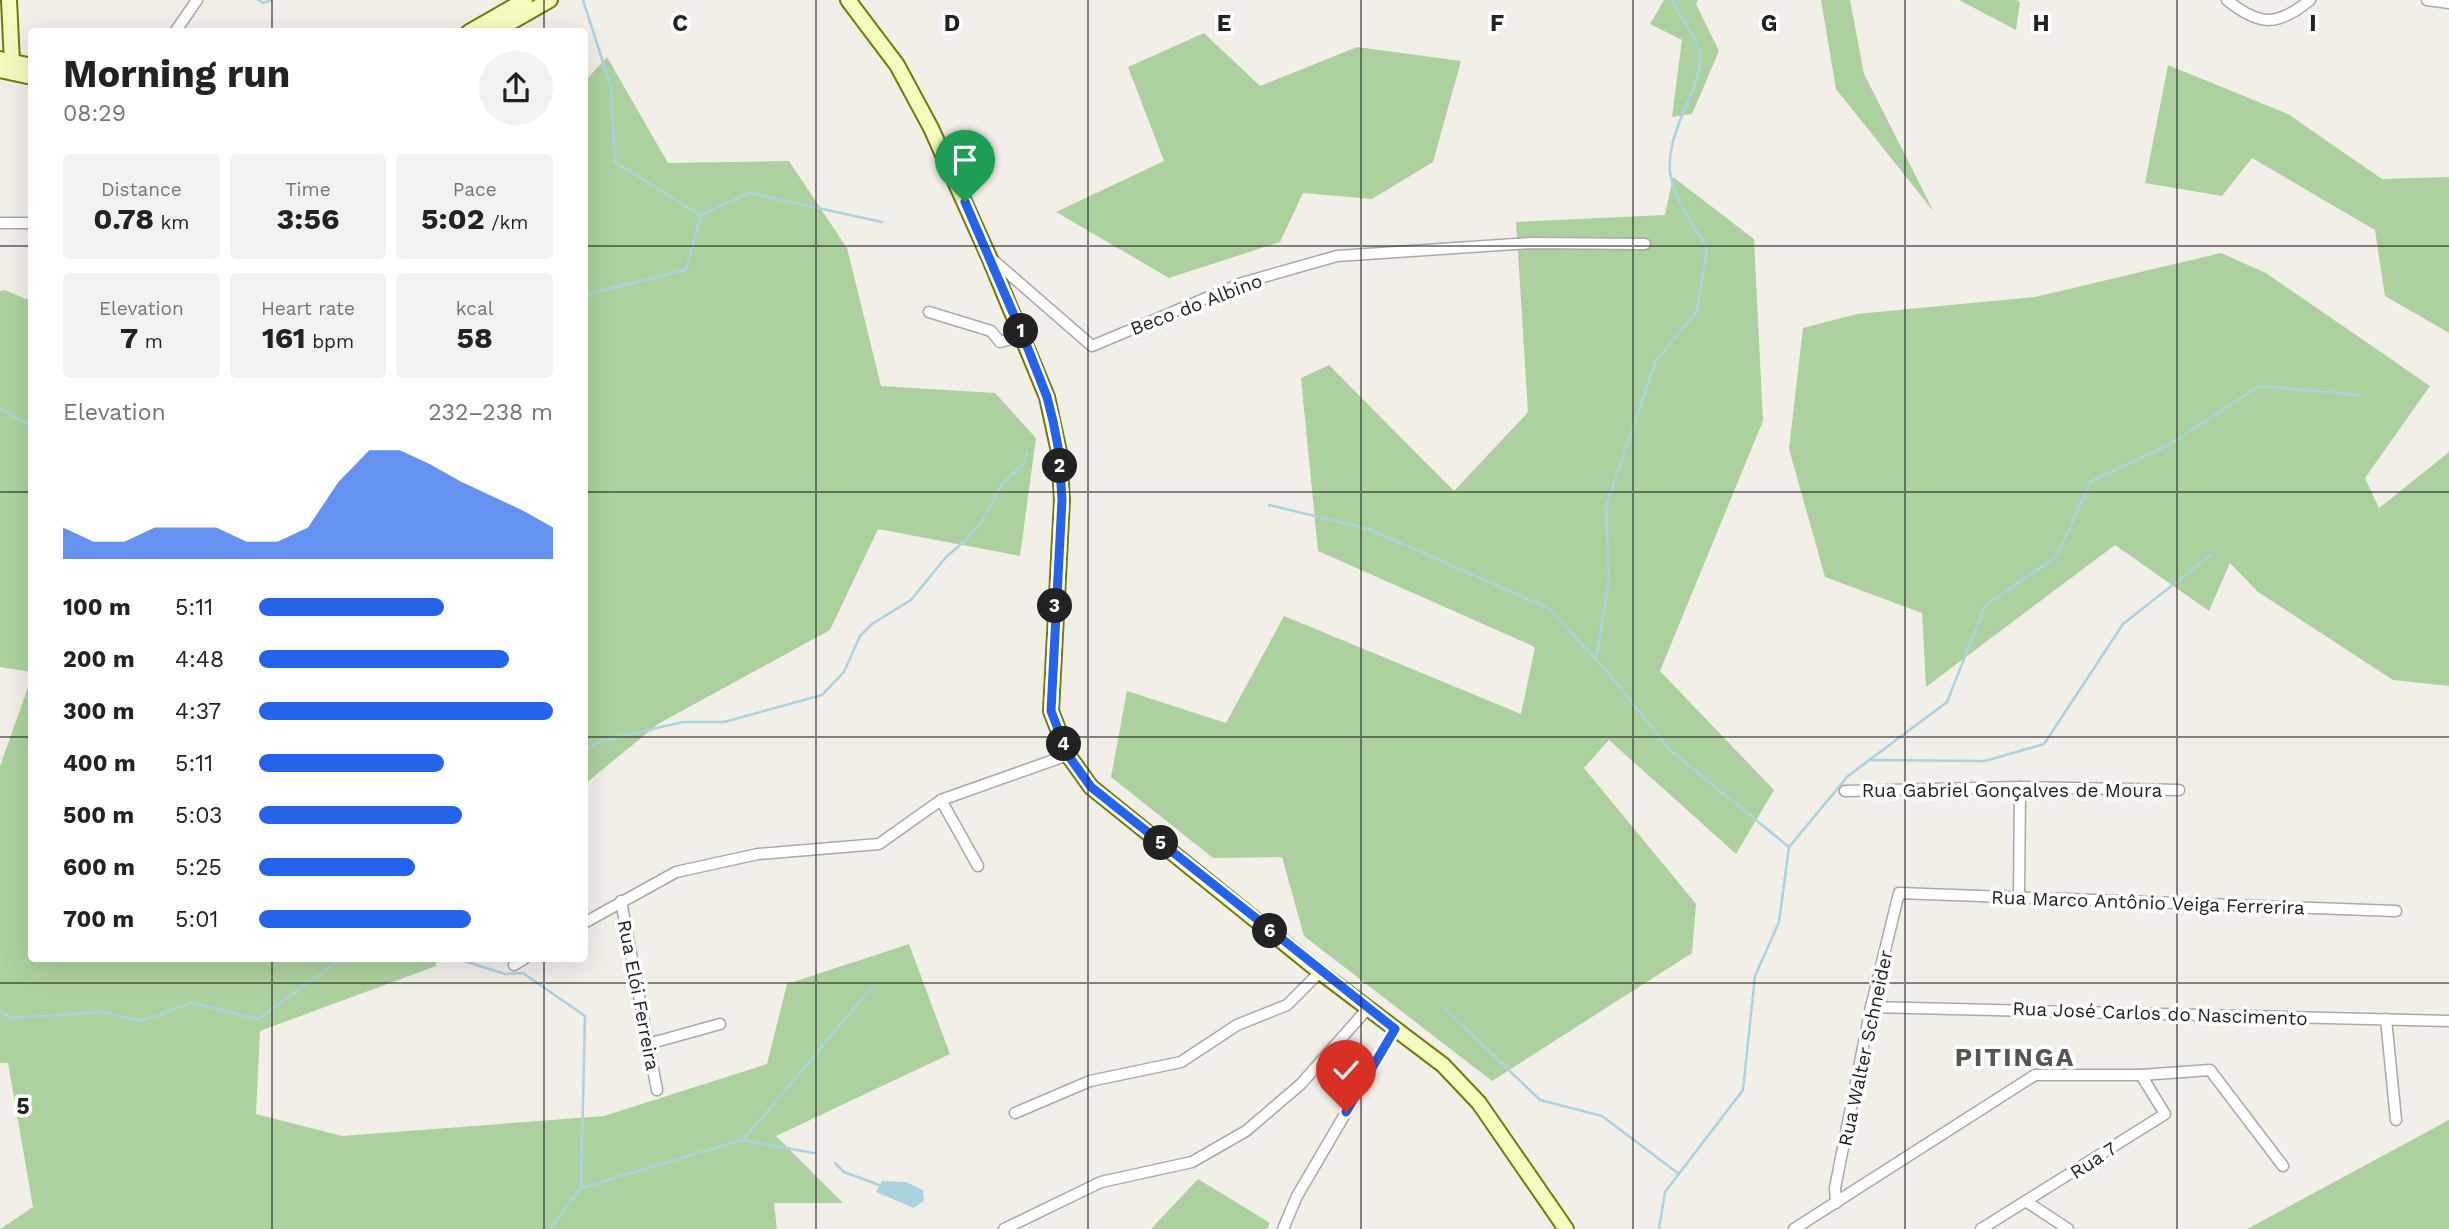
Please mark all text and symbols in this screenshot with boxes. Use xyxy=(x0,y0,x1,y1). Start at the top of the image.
text: C xyxy=(672,10,688,37)
text: D xyxy=(944,10,960,37)
text: E xyxy=(1217,10,1231,37)
text: F xyxy=(1490,10,1504,37)
text: G xyxy=(1761,10,1777,37)
text: H xyxy=(2032,10,2050,37)
text: I xyxy=(2309,10,2317,37)
button: share xyxy=(479,51,553,125)
text: Morning run xyxy=(63,52,290,96)
text: 08:29 xyxy=(63,100,126,127)
pin xyxy=(935,130,995,202)
icon: arrive xyxy=(946,141,984,179)
text: Distance xyxy=(101,178,182,201)
text: Time xyxy=(285,178,331,201)
text: Pace xyxy=(453,178,497,201)
text: 0.78 xyxy=(93,201,154,236)
text: 3:56 xyxy=(277,201,339,236)
text: 5:02 xyxy=(421,201,485,236)
text: km xyxy=(154,211,189,234)
text: /km xyxy=(485,211,528,234)
street label: Beco do Albino xyxy=(1127,269,1265,340)
text: Elevation xyxy=(99,297,184,320)
text: Heart rate xyxy=(261,297,355,320)
text: kcal xyxy=(456,297,493,320)
pin: 1 xyxy=(1004,314,1038,348)
text: 1 xyxy=(1016,319,1025,342)
text: 7 xyxy=(120,320,138,355)
text: 161 xyxy=(262,320,306,355)
text: 58 xyxy=(457,320,493,355)
text: m xyxy=(138,330,163,353)
text: bpm xyxy=(306,330,354,353)
text: Elevation xyxy=(63,399,166,426)
text: 232–238 m xyxy=(428,399,553,426)
pin: 2 xyxy=(1042,448,1078,484)
text: 2 xyxy=(1054,454,1065,477)
pin: 3 xyxy=(1038,588,1072,624)
text: 100 m xyxy=(63,594,131,621)
text: 5:11 xyxy=(175,594,213,621)
text: 3 xyxy=(1049,594,1060,617)
text: 200 m xyxy=(63,646,135,673)
text: 4:48 xyxy=(175,646,224,673)
text: 300 m xyxy=(63,698,134,725)
text: 4:37 xyxy=(175,698,221,725)
pin: 4 xyxy=(1046,726,1082,762)
text: 4 xyxy=(1057,732,1070,755)
text: 400 m xyxy=(63,750,136,777)
text: 5:11 xyxy=(175,750,213,777)
street label: Rua Gabriel Gonçalves de Moura xyxy=(1862,779,2163,802)
text: 500 m xyxy=(63,802,134,829)
text: 5:03 xyxy=(175,802,222,829)
pin: 5 xyxy=(1144,826,1178,860)
text: 5 xyxy=(1155,831,1166,854)
text: 600 m xyxy=(63,854,135,881)
text: 5:25 xyxy=(175,854,222,881)
street label: Rua Marco Antônio Veiga Ferrerira xyxy=(1991,886,2305,919)
text: 700 m xyxy=(63,906,134,933)
text: 5:01 xyxy=(175,906,218,933)
pin: 6 xyxy=(1252,914,1288,948)
street label: Rua Elói Ferreira xyxy=(613,918,664,1073)
text: 6 xyxy=(1264,919,1275,942)
street label: Rua Walter Schneider xyxy=(1833,948,1898,1148)
street label: Rua José Carlos do Nascimento xyxy=(2012,997,2308,1030)
pin xyxy=(1316,1040,1376,1112)
district label: PITINGA xyxy=(1955,1042,2075,1072)
icon: check xyxy=(1327,1051,1365,1089)
text: 5 xyxy=(16,1093,30,1120)
street label: Rua 7 xyxy=(2066,1137,2121,1184)

